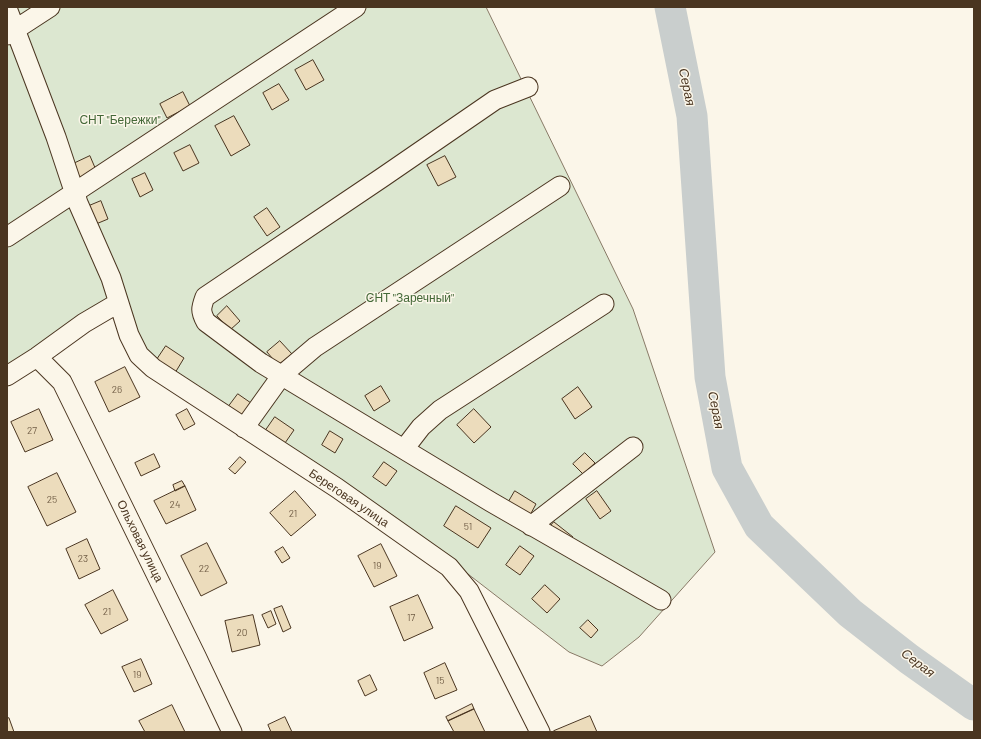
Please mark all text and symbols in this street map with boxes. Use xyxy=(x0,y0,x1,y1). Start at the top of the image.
water label: Серая xyxy=(675,67,699,107)
park label: СНТ "Бережки" xyxy=(79,113,161,127)
park label: СНТ "Заречный" xyxy=(366,291,454,305)
house number: 26 xyxy=(112,384,122,396)
water label: Серая xyxy=(705,390,727,430)
house number: 27 xyxy=(27,425,37,437)
street label: Береговая улица xyxy=(306,466,392,530)
house number: 25 xyxy=(47,494,57,506)
street label: Ольховая улица xyxy=(114,497,166,585)
house number: 24 xyxy=(170,499,180,511)
house number: 21 xyxy=(289,508,297,520)
house number: 51 xyxy=(464,521,472,533)
house number: 23 xyxy=(78,553,88,565)
house number: 19 xyxy=(373,560,381,572)
house number: 22 xyxy=(199,563,209,575)
house number: 21 xyxy=(103,606,111,618)
house number: 17 xyxy=(407,612,415,624)
house number: 20 xyxy=(236,627,248,639)
water label: Серая xyxy=(898,645,938,681)
house number: 19 xyxy=(133,669,141,681)
house number: 15 xyxy=(436,675,444,687)

